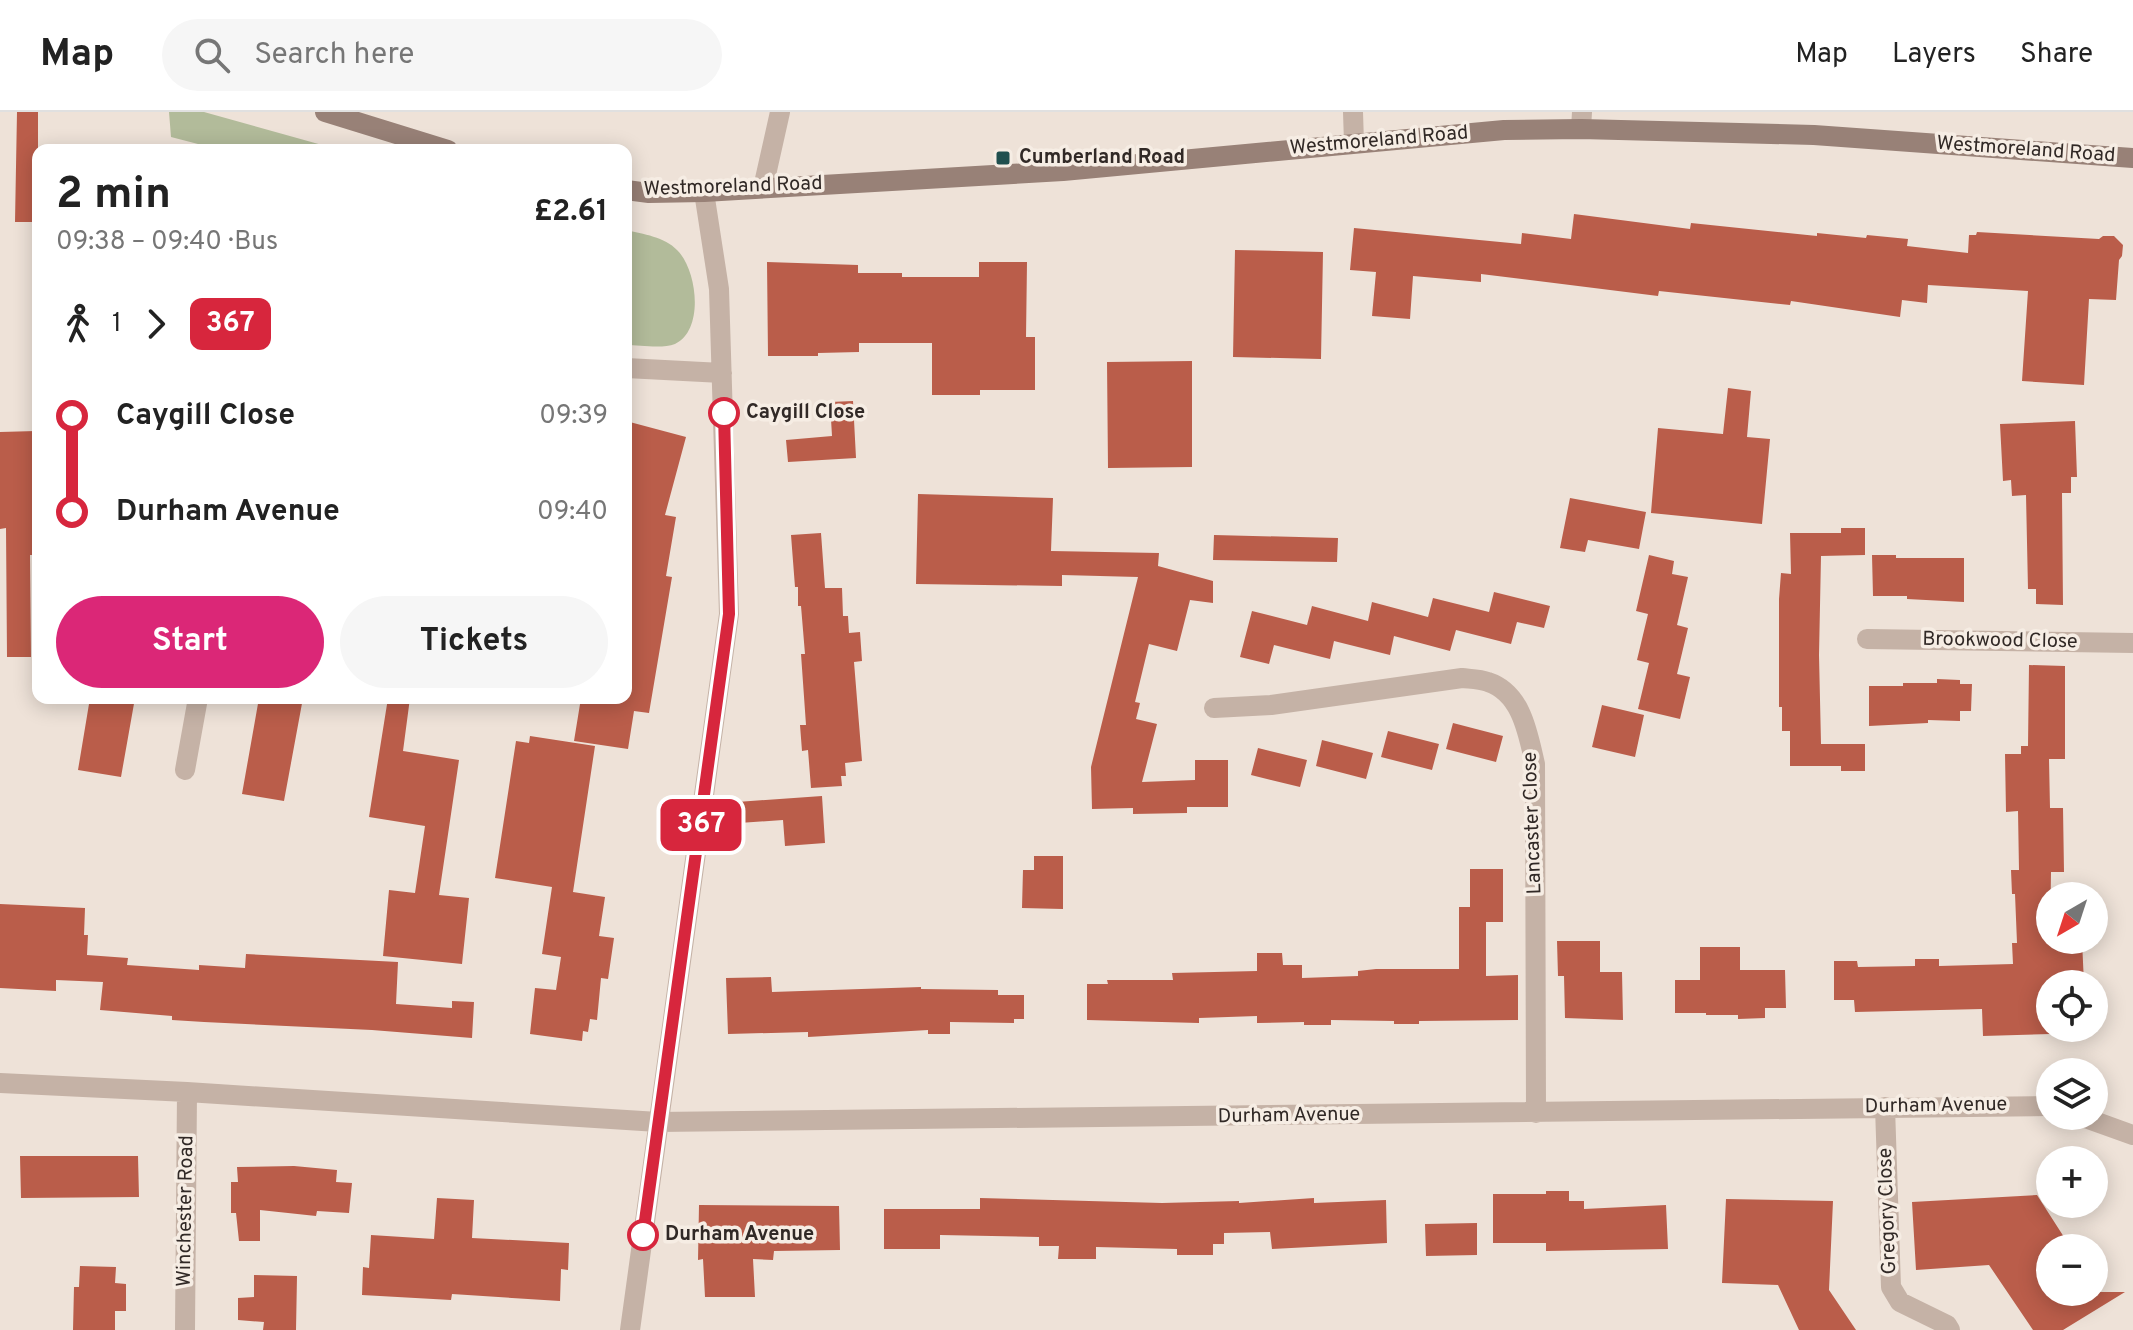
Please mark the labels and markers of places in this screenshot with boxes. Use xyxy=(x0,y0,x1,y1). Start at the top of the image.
place label: Cumberland Road xyxy=(1019,145,1185,171)
marker: Cumberland Road xyxy=(994,149,1012,167)
marker: Caygill Close xyxy=(709,398,739,428)
place label: Caygill Close xyxy=(746,400,865,426)
marker: Durham Avenue xyxy=(628,1220,658,1250)
place label: Durham Avenue xyxy=(665,1222,814,1248)

